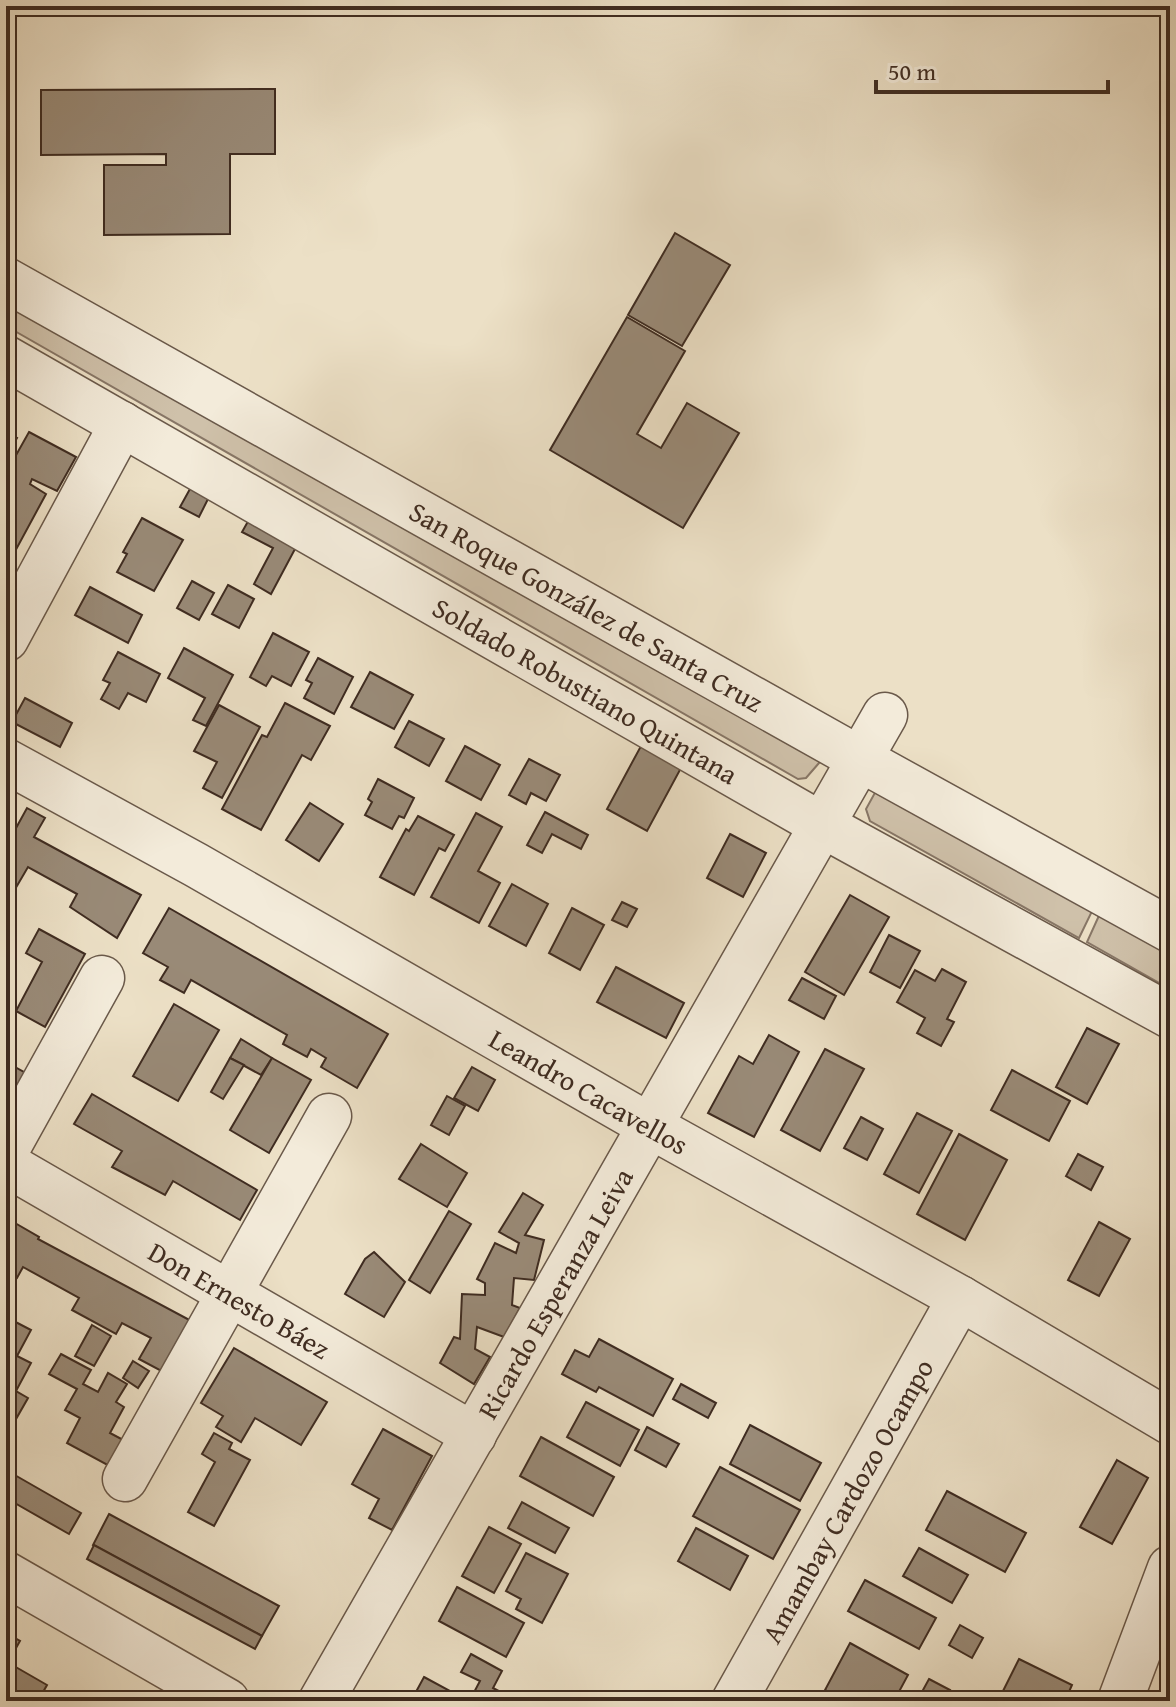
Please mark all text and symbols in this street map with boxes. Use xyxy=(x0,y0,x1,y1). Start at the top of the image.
scale bar xyxy=(876,44,1108,94)
text: 50 m xyxy=(888,54,936,89)
street label: San Roque González de Santa Cruz xyxy=(402,490,771,722)
street label: Soldado Robustiano Quintana xyxy=(426,586,747,794)
street label: Leandro Cacavellos xyxy=(482,1017,696,1164)
street label: Ricardo Esperanza Leiva xyxy=(466,1159,643,1426)
street label: Don Ernesto Báez xyxy=(141,1230,338,1368)
street label: Amambay Cardozo Ocampo xyxy=(750,1351,943,1650)

